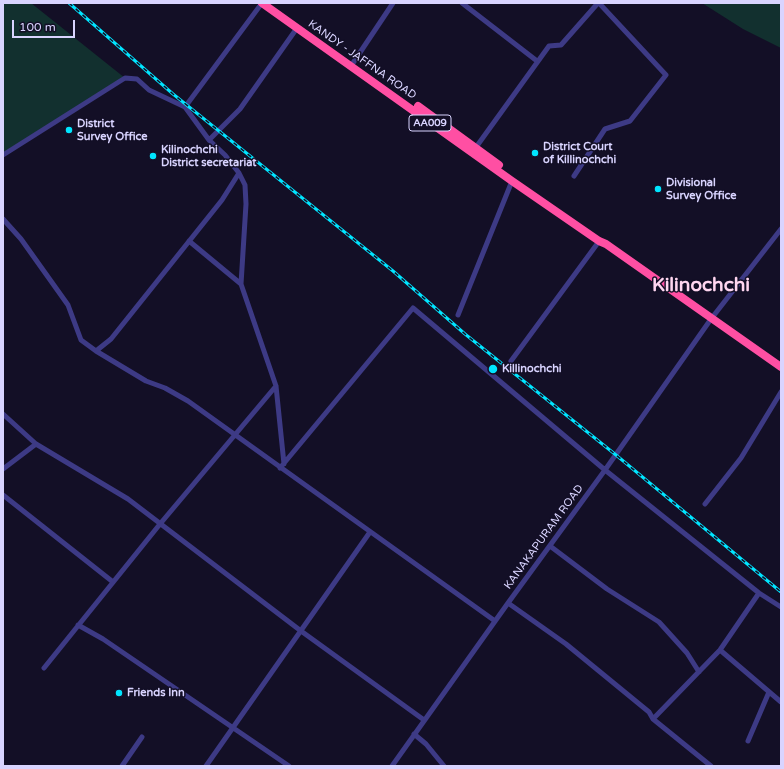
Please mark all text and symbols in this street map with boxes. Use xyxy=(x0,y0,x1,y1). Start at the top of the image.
scale bar xyxy=(14,12,77,38)
street label: KANDY - JAFFNA ROAD xyxy=(305,18,419,102)
text: 100 m xyxy=(19,20,56,34)
road number: AA009 xyxy=(409,115,451,131)
place label: District Survey Office xyxy=(77,117,148,143)
marker: District Survey Office xyxy=(64,125,74,135)
place label: District Court of Killinochchi xyxy=(543,140,616,166)
place label: Kilinochchi District secretariat xyxy=(161,143,256,169)
marker: District Court of Killinochchi xyxy=(530,148,540,158)
marker: Kilinochchi District secretariat xyxy=(148,151,158,161)
place label: Divisional Survey Office xyxy=(666,176,737,202)
marker: Divisional Survey Office xyxy=(653,184,663,194)
district label: Kilinochchi xyxy=(652,275,750,297)
place label: Killinochchi xyxy=(502,362,562,376)
marker: Killinochchi xyxy=(487,363,499,375)
street label: KANAKAPURAM ROAD xyxy=(502,482,586,592)
place label: Friends Inn xyxy=(127,686,185,700)
marker: Friends Inn xyxy=(114,688,124,698)

